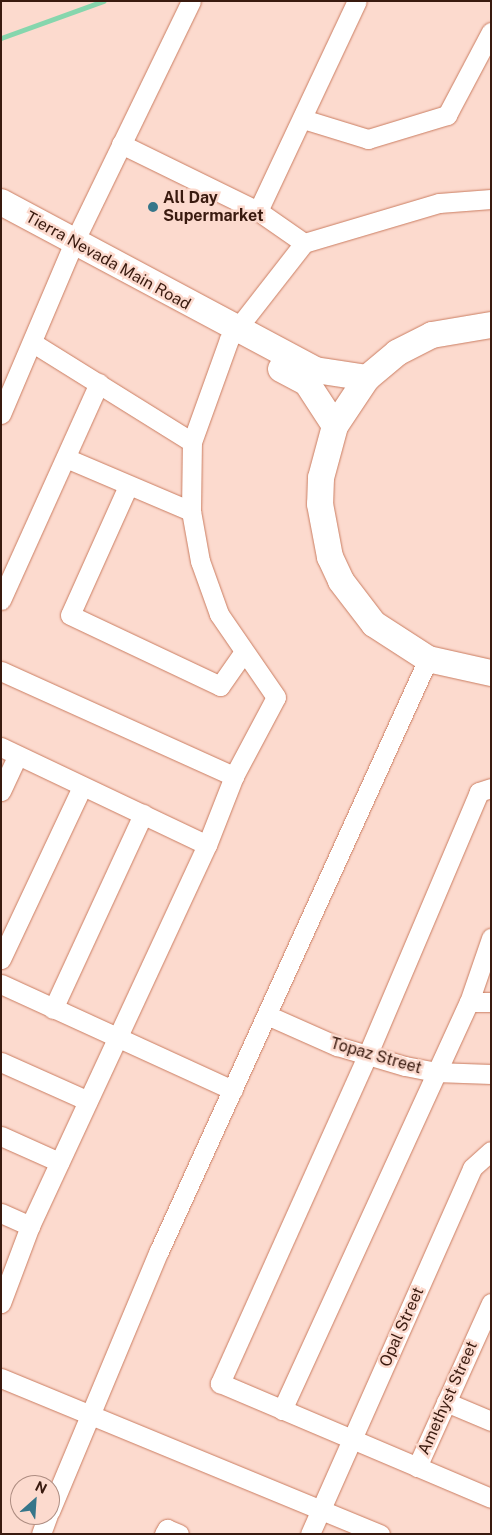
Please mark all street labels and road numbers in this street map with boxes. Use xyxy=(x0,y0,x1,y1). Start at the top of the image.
street label: Tierra Nevada Main Road xyxy=(22,208,194,314)
street label: Topaz Street xyxy=(328,1034,424,1078)
street label: Opal Street xyxy=(376,1284,428,1370)
street label: Amethyst Street xyxy=(414,1338,482,1458)

